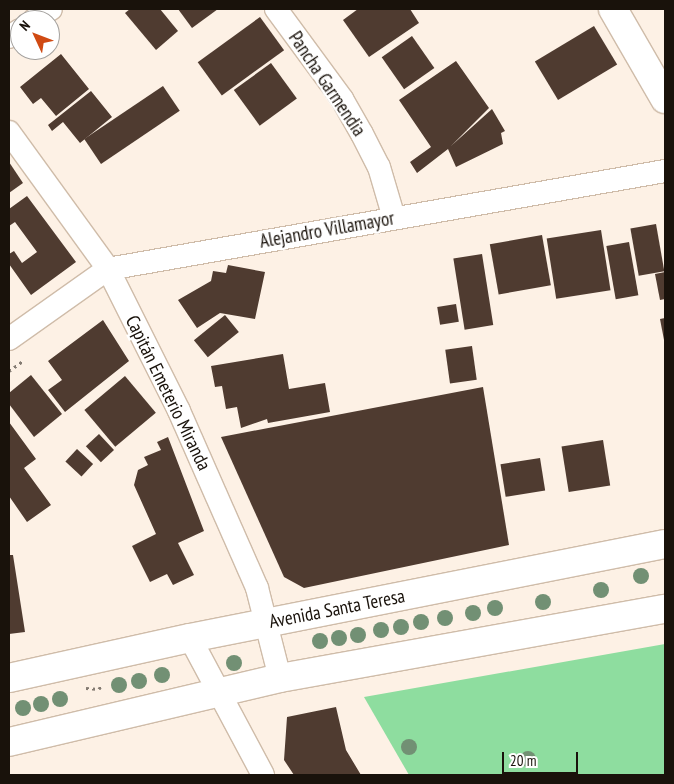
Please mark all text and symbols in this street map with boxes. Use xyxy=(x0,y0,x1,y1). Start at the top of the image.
north arrow xyxy=(10,10,60,60)
text: N xyxy=(16,17,34,34)
street label: Pancha Garmendia xyxy=(284,27,370,141)
street label: Alejandro Villamayor xyxy=(258,207,396,253)
street label: Capitán Emeterio Miranda xyxy=(121,312,215,474)
street label: Avenida Santa Teresa xyxy=(267,585,407,633)
scale bar xyxy=(504,742,580,774)
text: 20 m xyxy=(510,751,536,770)

